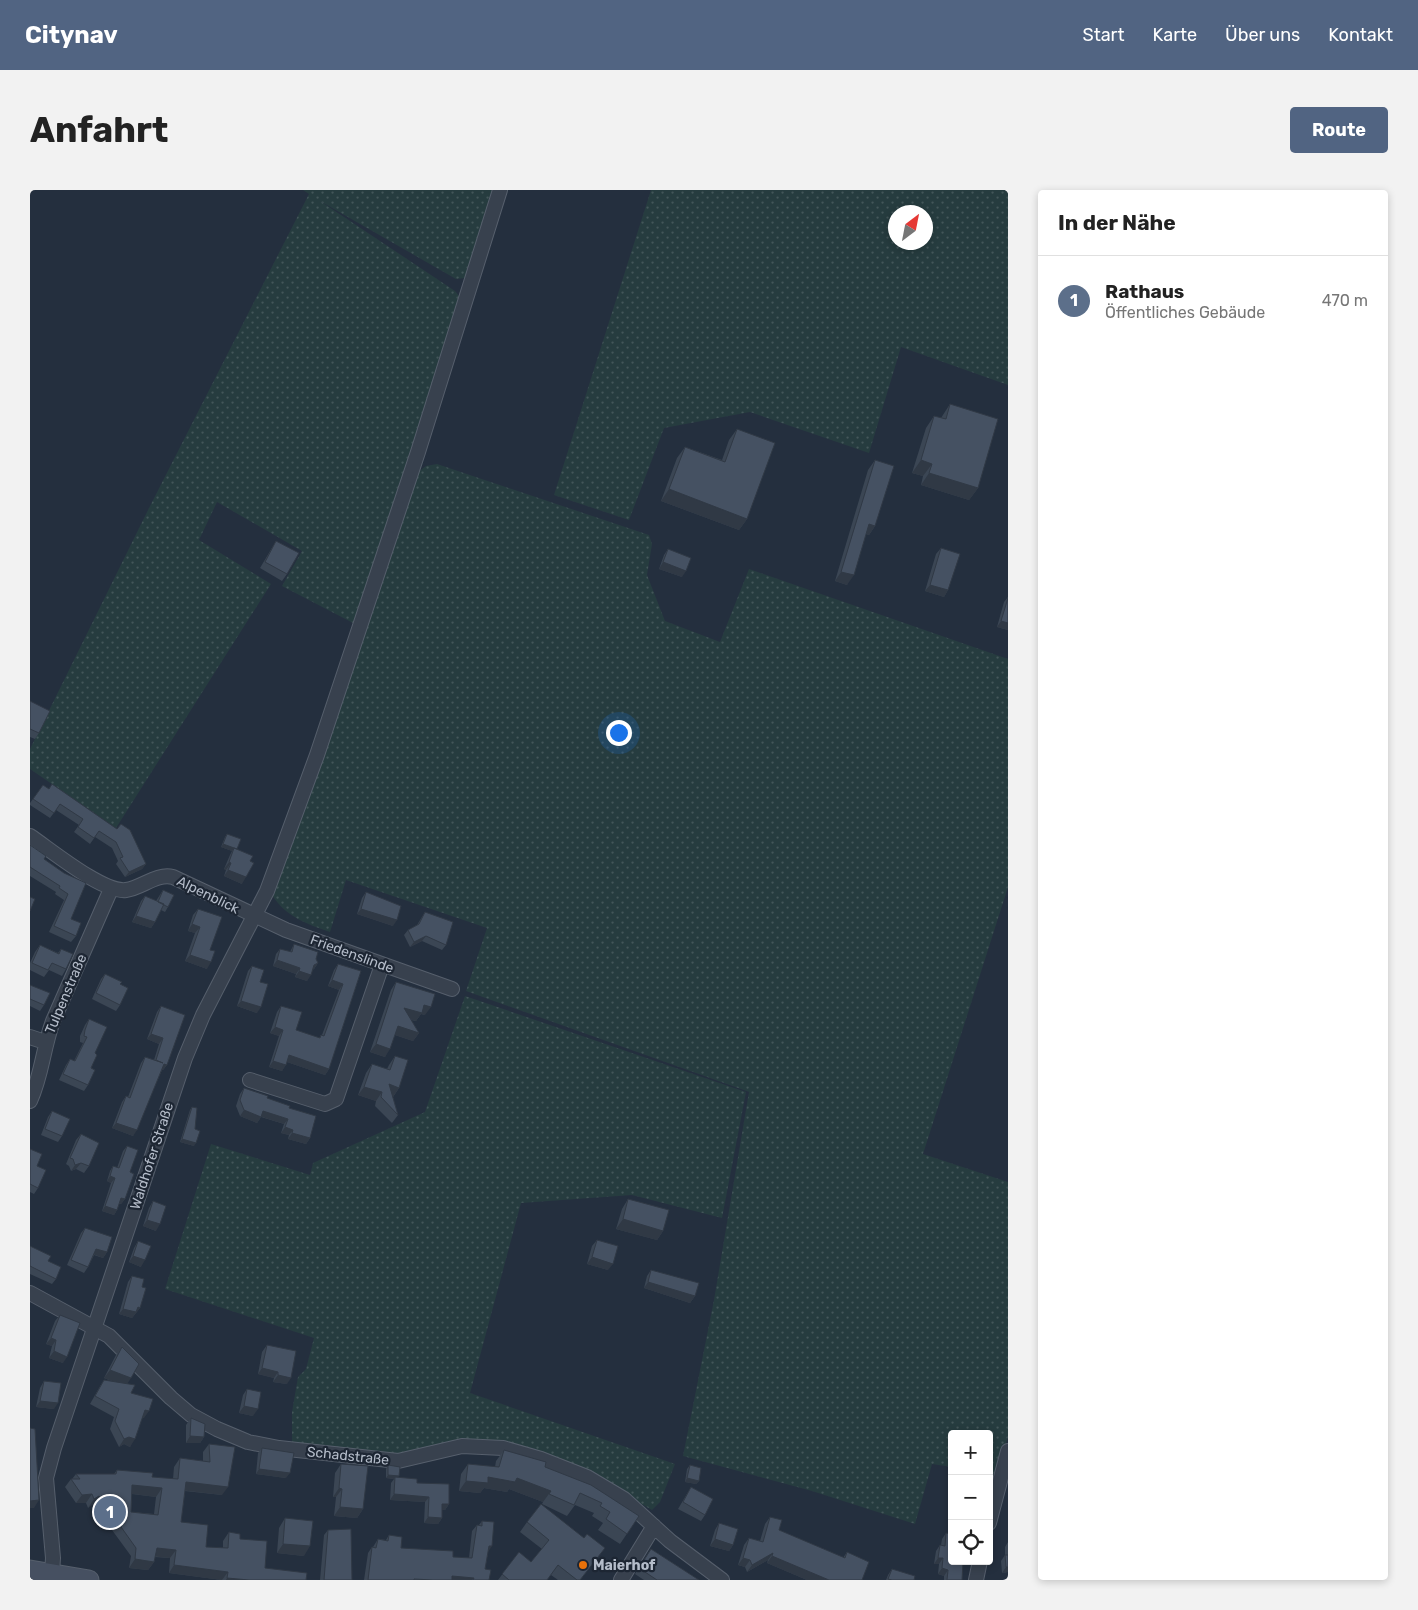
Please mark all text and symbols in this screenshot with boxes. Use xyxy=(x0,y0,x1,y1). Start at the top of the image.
text: Citynav xyxy=(25,21,118,49)
text: Start xyxy=(1082,24,1125,46)
text: Karte xyxy=(1153,24,1197,46)
text: Über uns xyxy=(1225,24,1300,46)
text: Kontakt xyxy=(1328,24,1393,46)
button: Route xyxy=(1290,107,1388,153)
text: Anfahrt xyxy=(30,109,168,151)
north arrow xyxy=(888,205,933,250)
text: In der Nähe xyxy=(1058,210,1176,235)
text: Rathaus xyxy=(1105,280,1184,303)
text: 1 xyxy=(1070,291,1078,310)
text: 470 m xyxy=(1322,291,1368,310)
text: Öffentliches Gebäude xyxy=(1105,303,1265,322)
your location xyxy=(606,720,632,746)
street label: Alpenblick xyxy=(174,873,243,918)
street label: Friedenslinde xyxy=(308,931,396,977)
street label: Tulpenstraße xyxy=(42,951,91,1037)
street label: Waldhofer Straße xyxy=(127,1100,177,1212)
map controls xyxy=(948,1430,993,1565)
button: + xyxy=(948,1430,993,1475)
street label: Schadstraße xyxy=(306,1443,390,1469)
button: − xyxy=(948,1475,993,1520)
pin: 1 xyxy=(94,1493,126,1531)
button: locate xyxy=(948,1520,993,1565)
place label: Maierhof xyxy=(593,1557,656,1574)
marker: Maierhof xyxy=(577,1559,589,1571)

